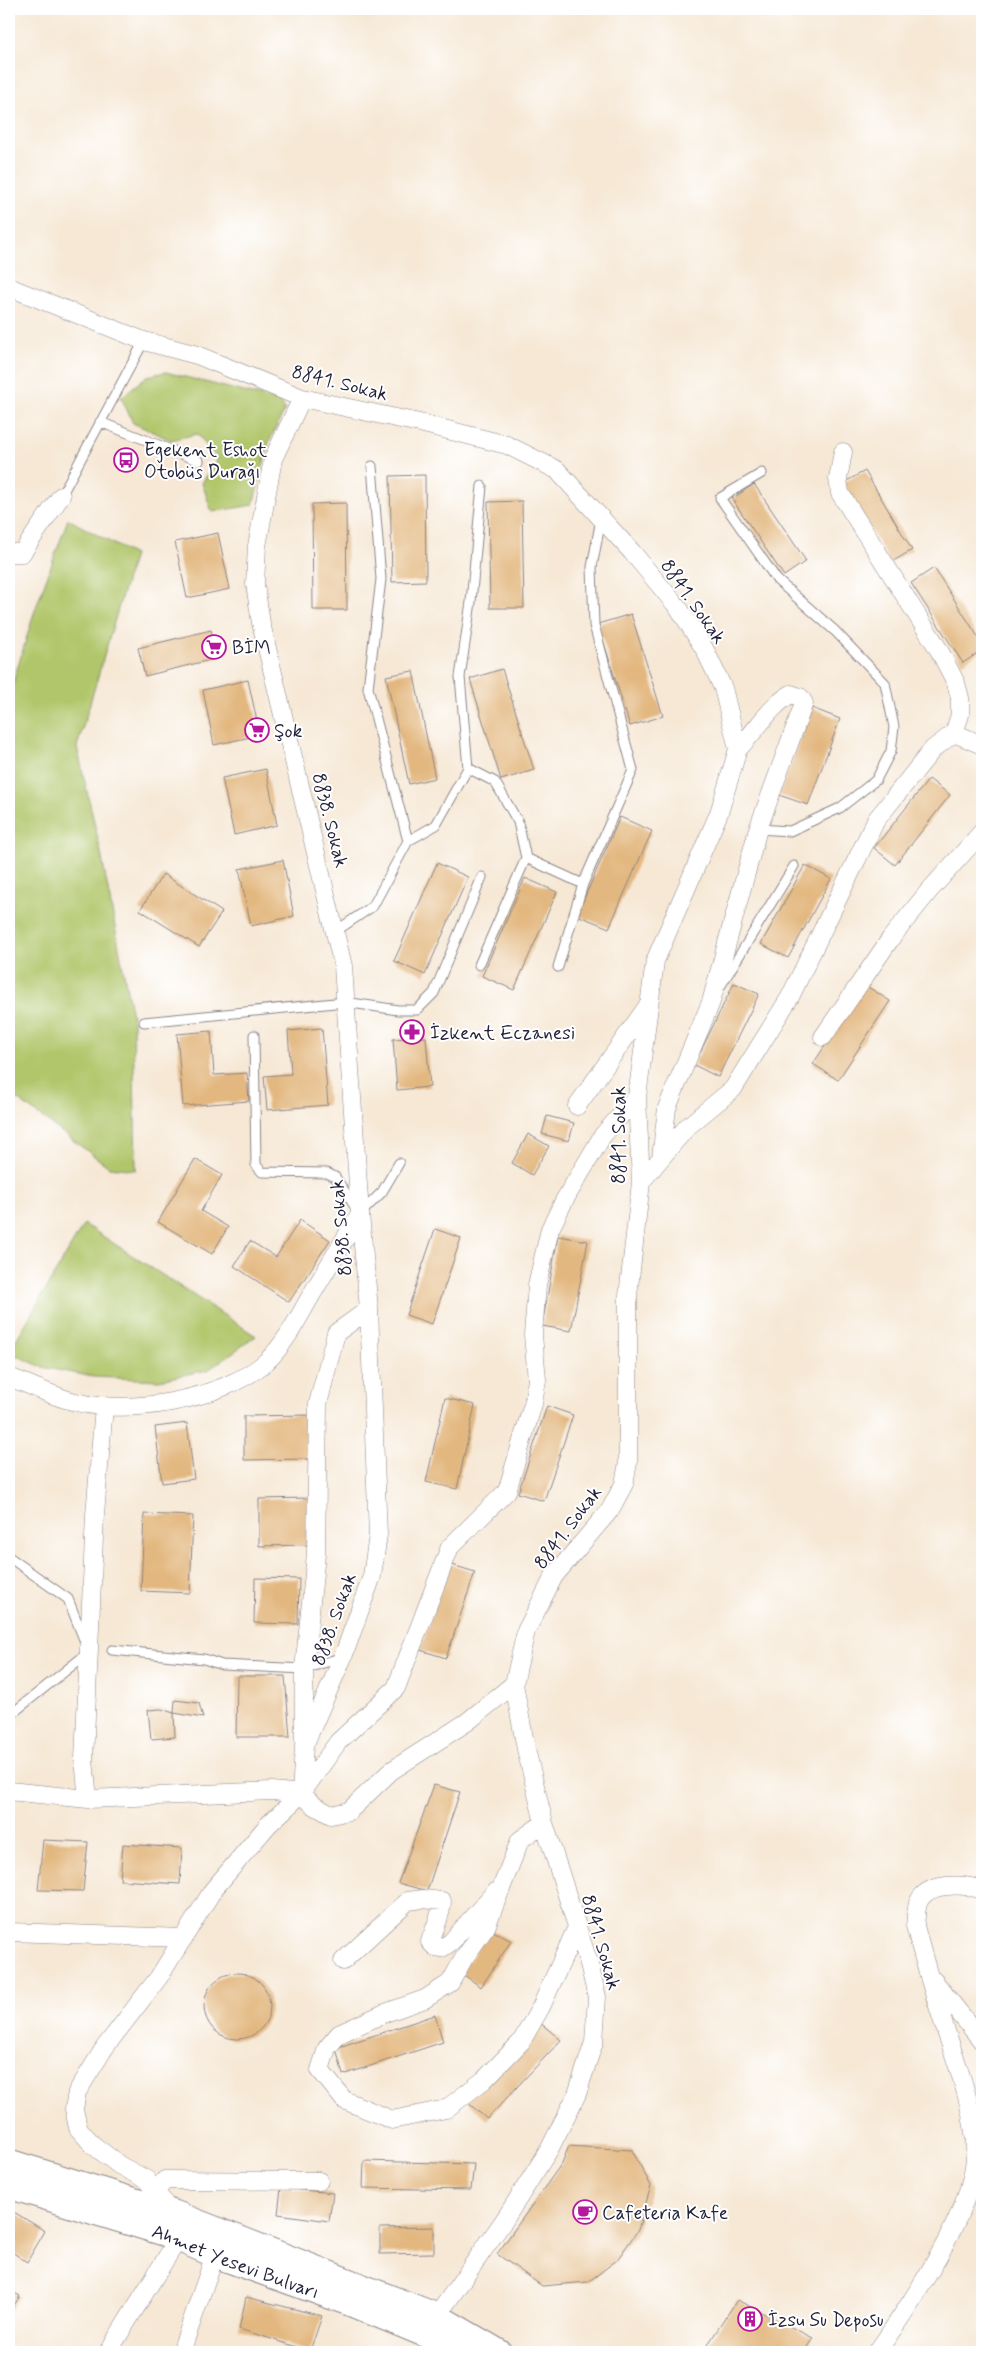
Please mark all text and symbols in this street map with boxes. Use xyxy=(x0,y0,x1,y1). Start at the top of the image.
street label: 8841. Sokak xyxy=(289,359,390,407)
place label: Egekent Eshot Otobüs Durağı xyxy=(144,438,267,486)
bus stop icon: Egekent Eshot Otobüs Durağı xyxy=(113,447,139,473)
street label: 8841. Sokak xyxy=(654,555,731,649)
supermarket icon: BİM xyxy=(201,634,227,660)
place label: BİM xyxy=(232,636,271,661)
supermarket icon: Şok xyxy=(244,717,270,743)
place label: Şok xyxy=(274,719,303,744)
street label: 8838. Sokak xyxy=(306,770,353,870)
pharmacy icon: İzkent Eczanesi xyxy=(399,1019,425,1045)
place label: İzkent Eczanesi xyxy=(430,1021,575,1046)
street label: 8841. Sokak xyxy=(607,1086,632,1184)
street label: 8838. Sokak xyxy=(325,1179,358,1277)
street label: 8841. Sokak xyxy=(529,1481,608,1575)
street label: 8838. Sokak xyxy=(306,1570,363,1669)
street label: 8841. Sokak xyxy=(575,1892,626,1993)
cafe icon: Cafeteria Kafe xyxy=(572,2199,598,2225)
place label: Cafeteria Kafe xyxy=(602,2201,728,2226)
street label: Ahmet Yesevi Bulvarı xyxy=(149,2219,323,2305)
building icon: İzsu Su Deposu xyxy=(737,2306,763,2332)
place label: İzsu Su Deposu xyxy=(768,2308,884,2333)

